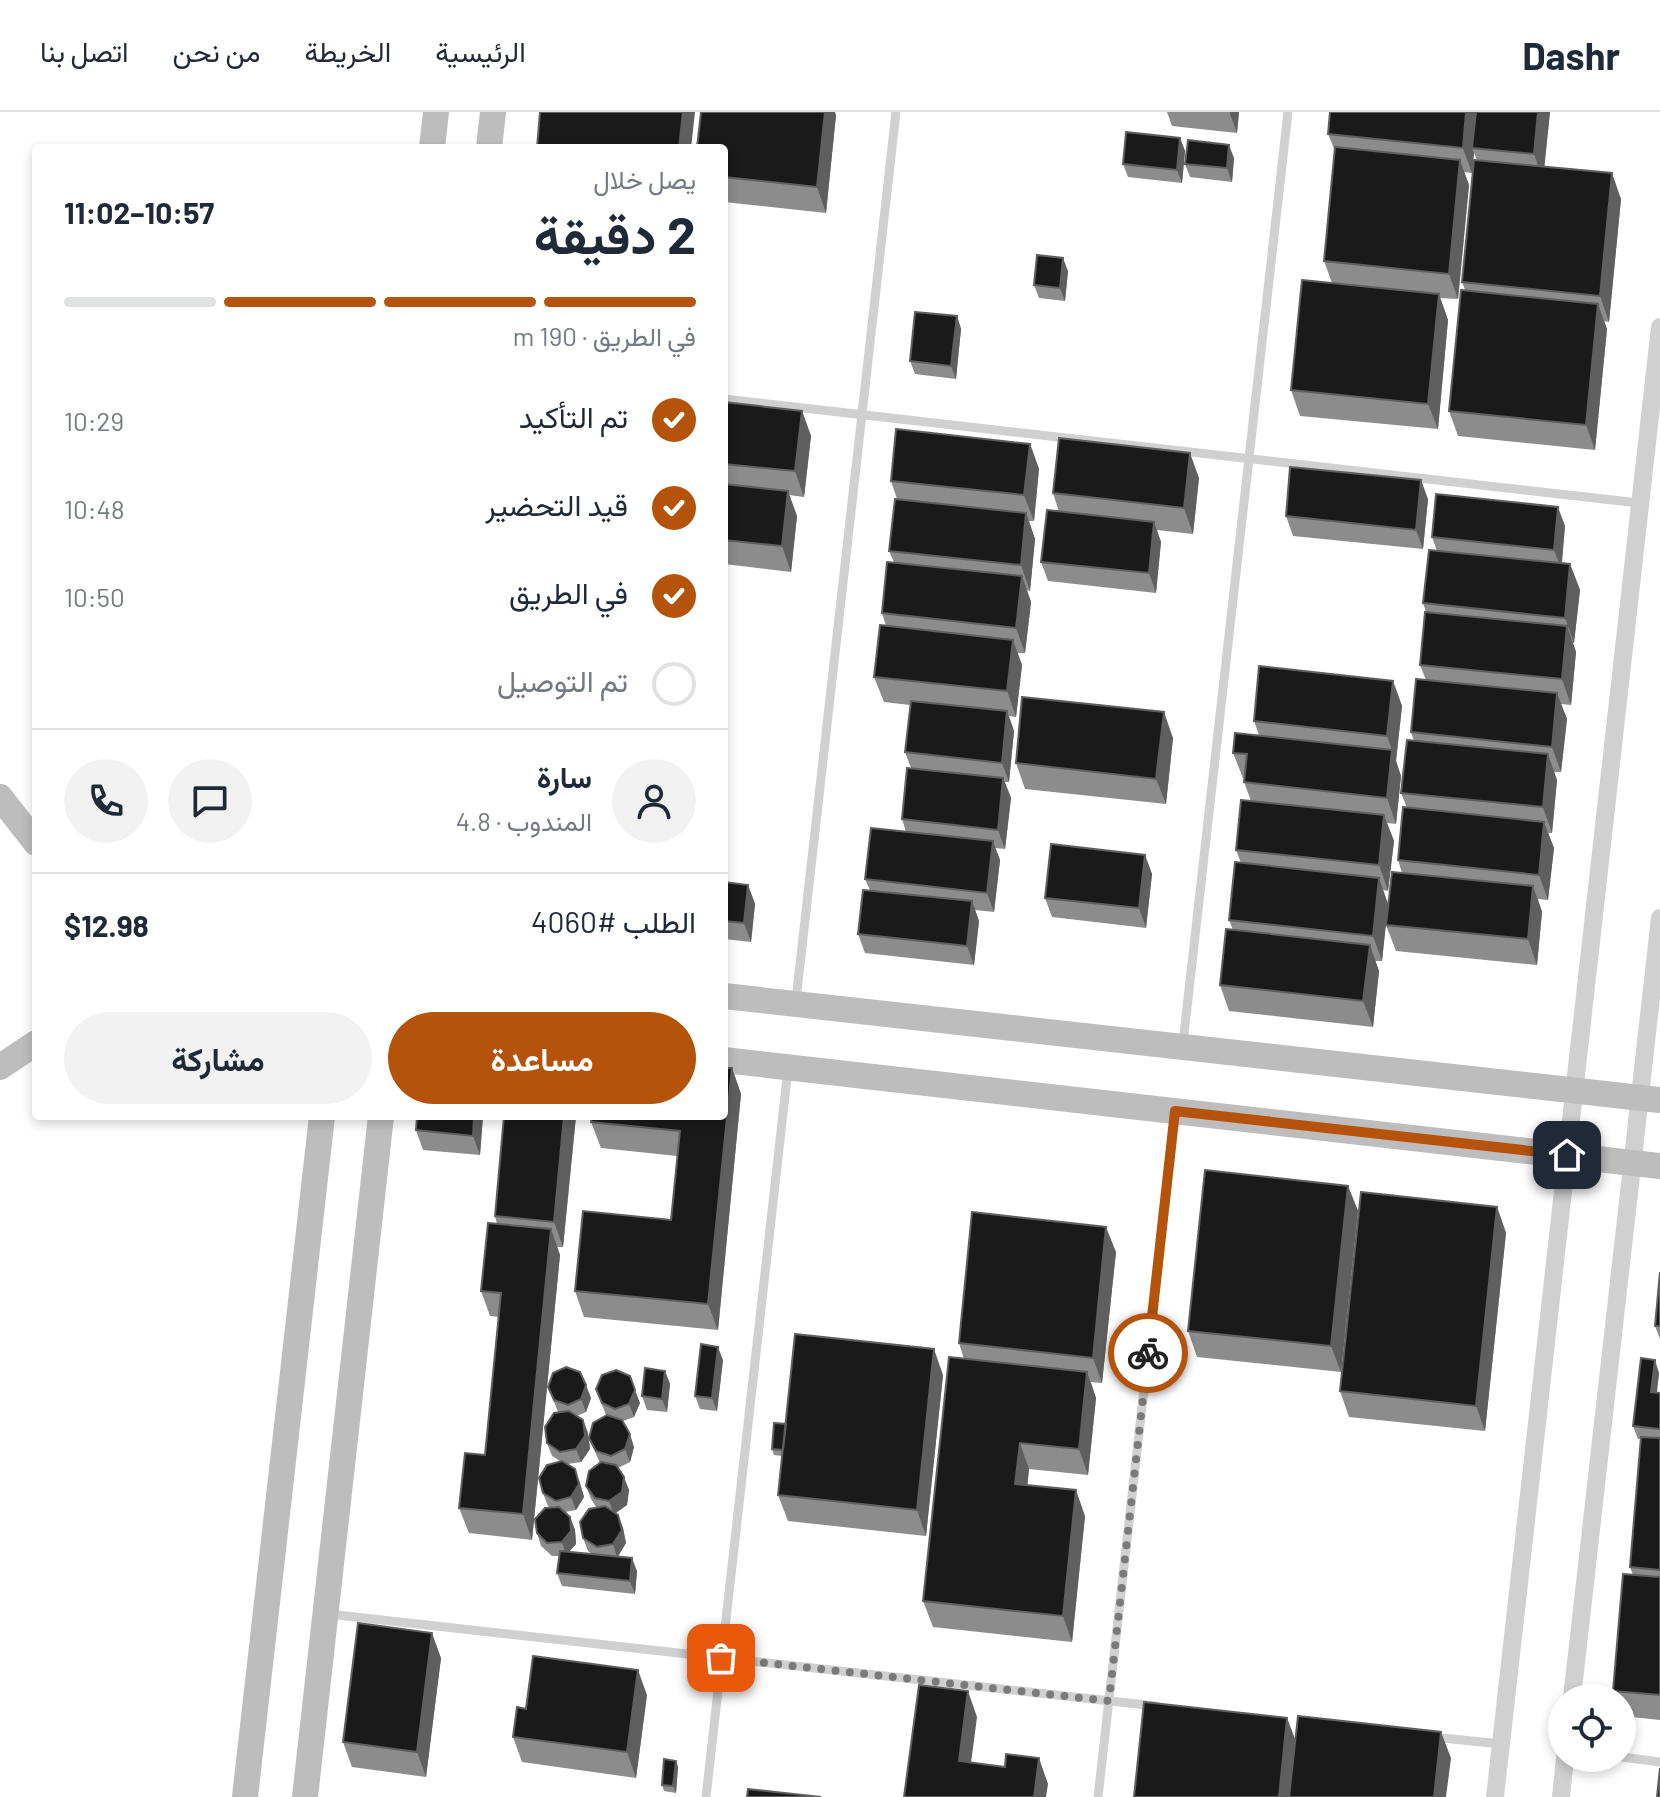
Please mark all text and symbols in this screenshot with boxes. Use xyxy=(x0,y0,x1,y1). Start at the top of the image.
text: Dashr xyxy=(1522,32,1620,78)
text: اتصل بنا xyxy=(40,34,129,68)
text: من نحن xyxy=(173,34,261,68)
text: الخريطة xyxy=(305,34,391,68)
text: الرئيسية xyxy=(435,34,526,68)
text: يصل خلال xyxy=(593,163,696,194)
text: 10:57–11:02 xyxy=(64,194,214,230)
text: 2 دقيقة xyxy=(534,202,696,264)
text: في الطريق · 190 m xyxy=(513,320,696,351)
text: تم التأكيد xyxy=(519,398,628,434)
icon: check xyxy=(652,398,696,442)
text: 10:29 xyxy=(64,405,124,436)
text: قيد التحضير xyxy=(485,486,628,522)
icon: check xyxy=(652,486,696,530)
text: 10:48 xyxy=(64,493,124,524)
text: في الطريق xyxy=(509,574,628,610)
icon: check xyxy=(652,574,696,618)
text: 10:50 xyxy=(64,581,125,612)
text: تم التوصيل xyxy=(497,662,628,698)
text: سارة xyxy=(537,758,592,794)
button: phone xyxy=(64,759,148,843)
button: chat xyxy=(168,759,252,843)
button: person xyxy=(612,759,696,843)
text: المندوب · 4.8 xyxy=(456,805,592,836)
text: الطلب #4060 xyxy=(531,903,696,939)
text: $12.98 xyxy=(64,907,149,943)
button: مشاركة xyxy=(64,1012,372,1104)
button: مساعدة xyxy=(388,1012,696,1104)
pin xyxy=(1533,1121,1601,1189)
icon: home xyxy=(1545,1133,1589,1177)
courier xyxy=(1108,1313,1188,1393)
icon: bike xyxy=(1126,1331,1170,1375)
pin xyxy=(687,1624,755,1692)
icon: bag xyxy=(699,1636,743,1680)
map controls xyxy=(1548,1684,1636,1772)
button: locate xyxy=(1548,1684,1636,1772)

